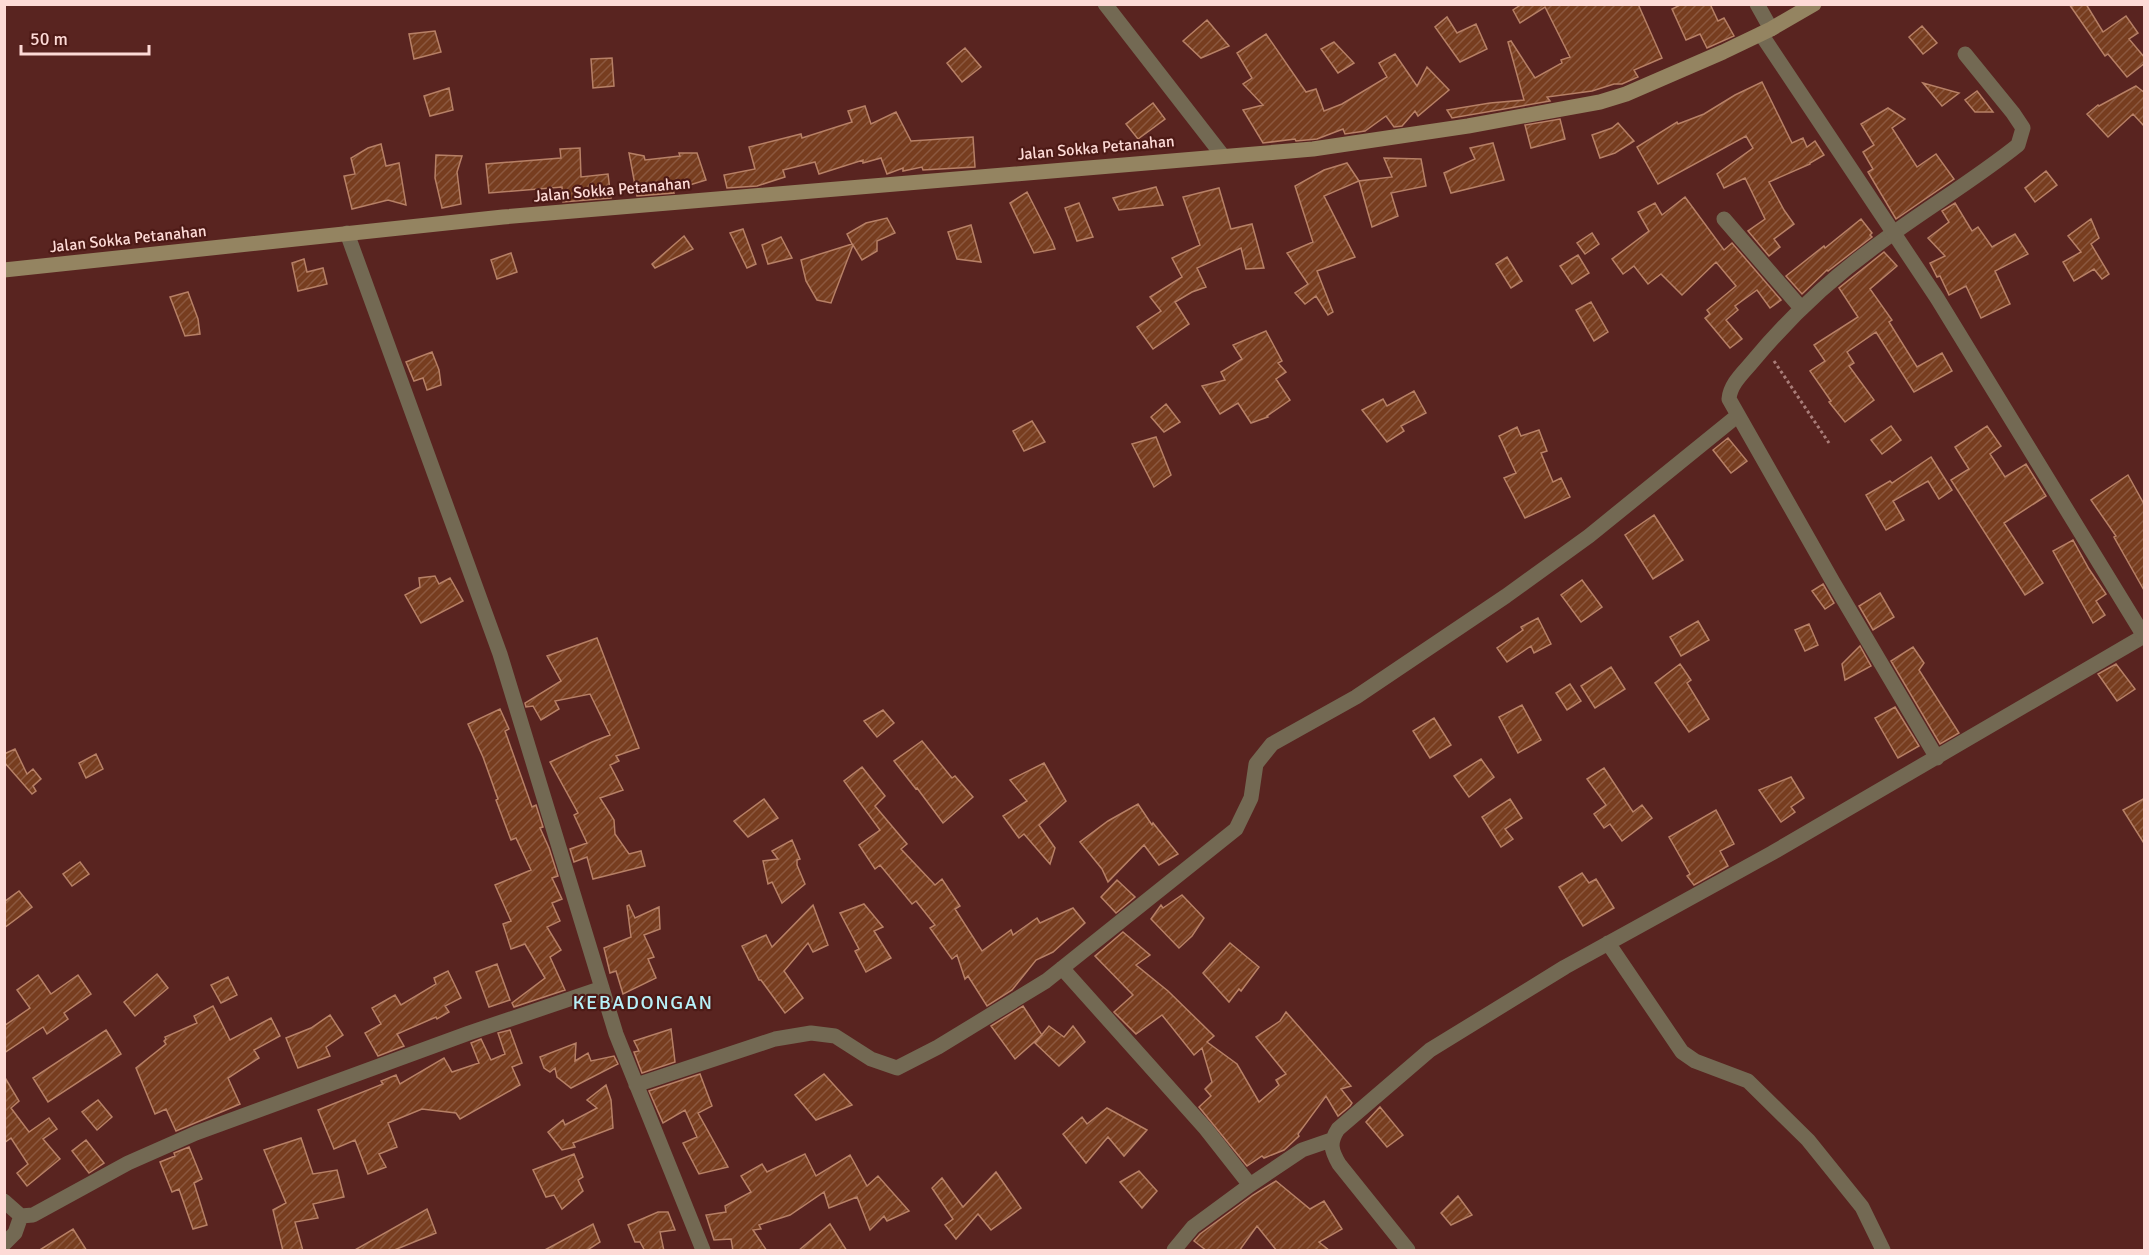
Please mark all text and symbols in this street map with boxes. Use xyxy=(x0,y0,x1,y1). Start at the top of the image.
scale bar xyxy=(21,18,148,56)
text: 50 m xyxy=(30,28,68,50)
street label: Jalan Sokka Petanahan xyxy=(1017,131,1175,165)
street label: Jalan Sokka Petanahan xyxy=(533,173,691,207)
street label: Jalan Sokka Petanahan xyxy=(49,221,207,257)
district label: KEBADONGAN xyxy=(573,990,713,1015)

